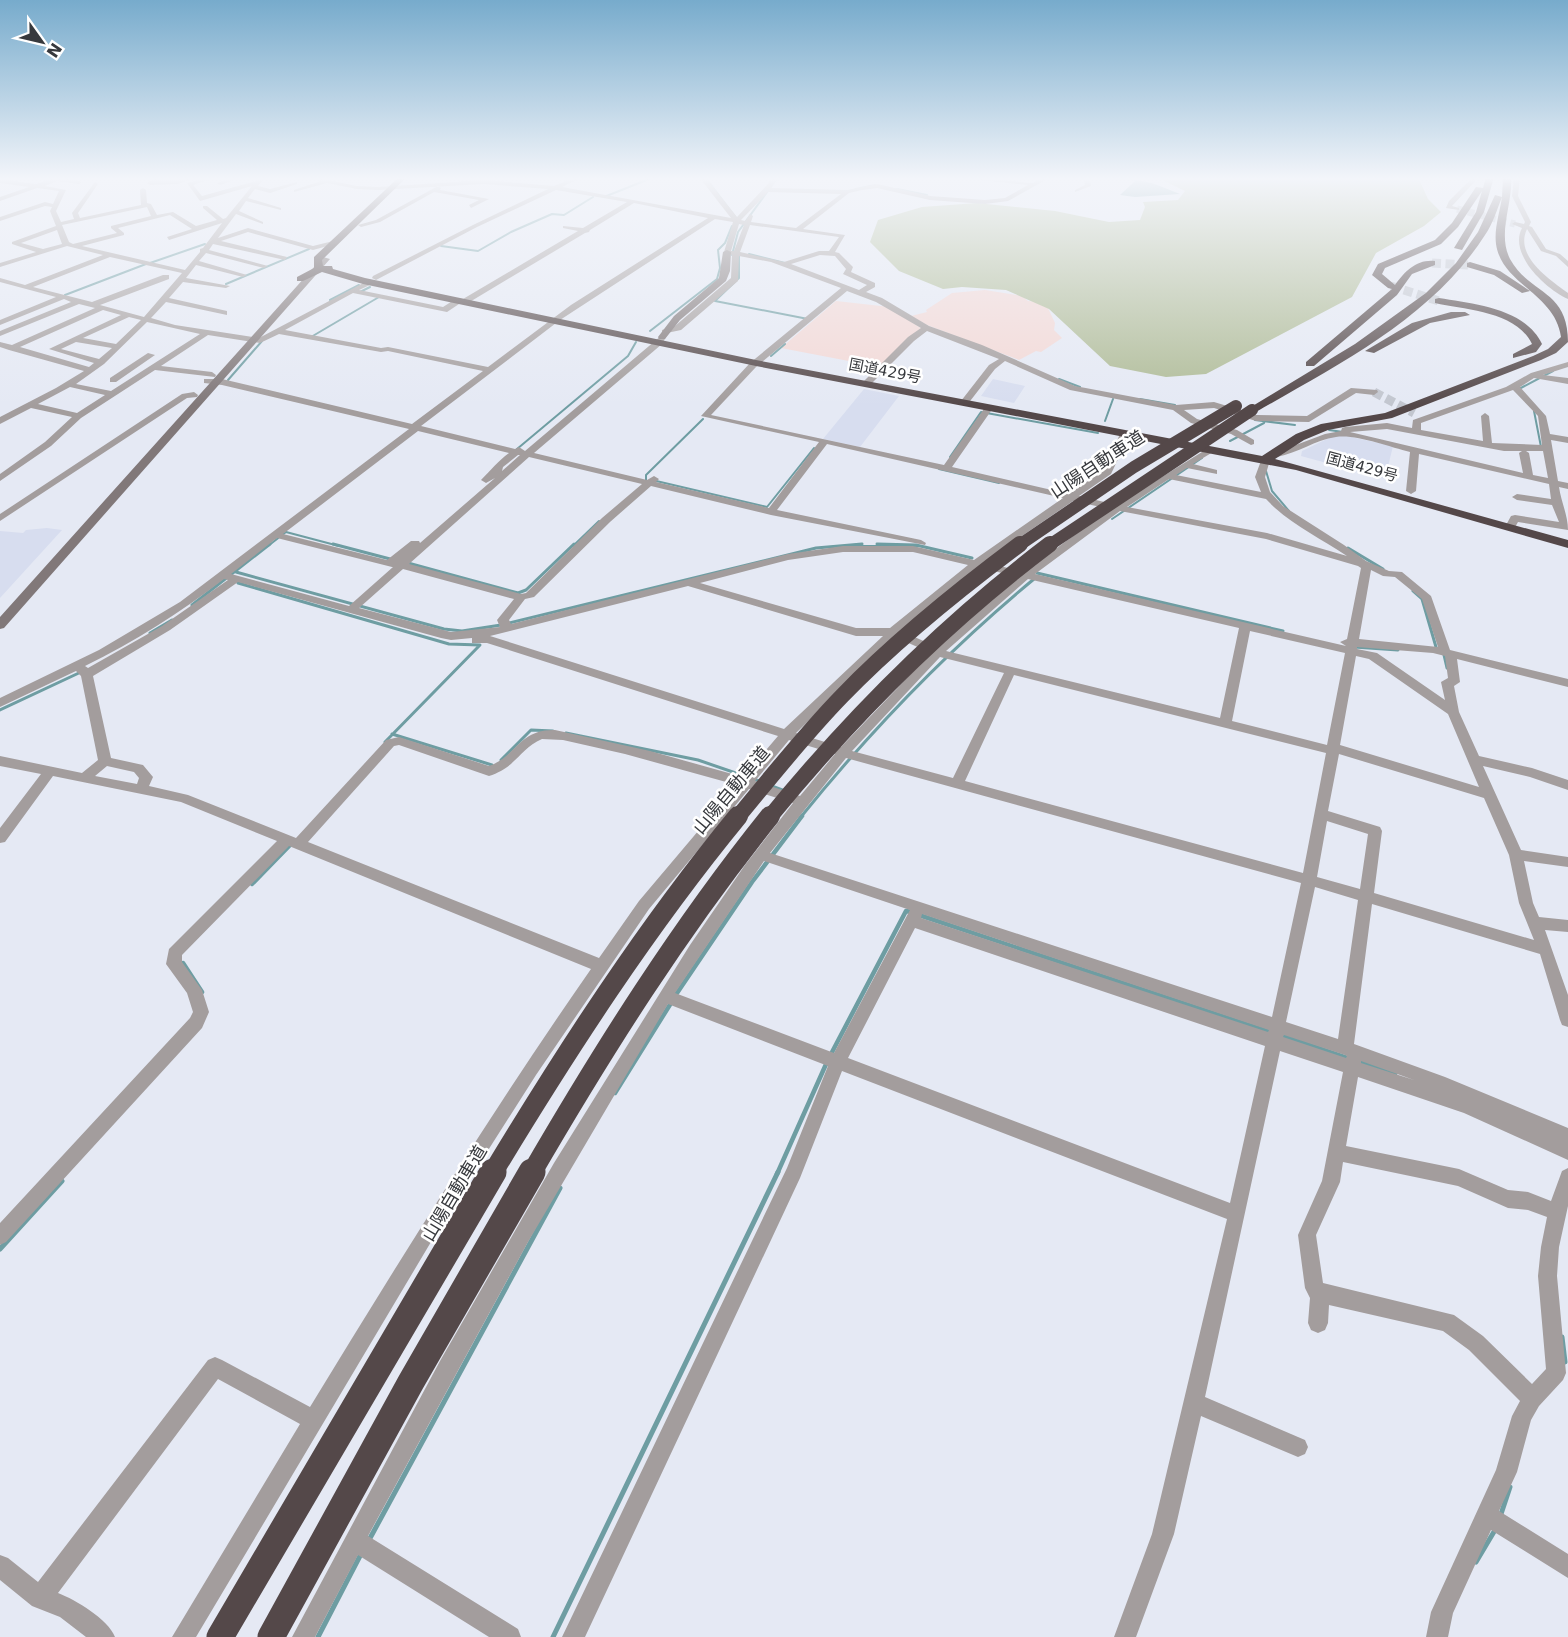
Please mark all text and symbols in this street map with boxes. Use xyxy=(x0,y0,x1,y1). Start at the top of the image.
north arrow xyxy=(12,12,72,72)
text: N xyxy=(42,39,66,61)
street label: 国道429号 xyxy=(847,355,923,387)
street label: 山陽自動車道 xyxy=(1046,426,1148,502)
street label: 国道429号 xyxy=(1324,449,1400,485)
street label: 山陽自動車道 xyxy=(688,742,774,838)
street label: 山陽自動車道 xyxy=(417,1141,491,1245)

